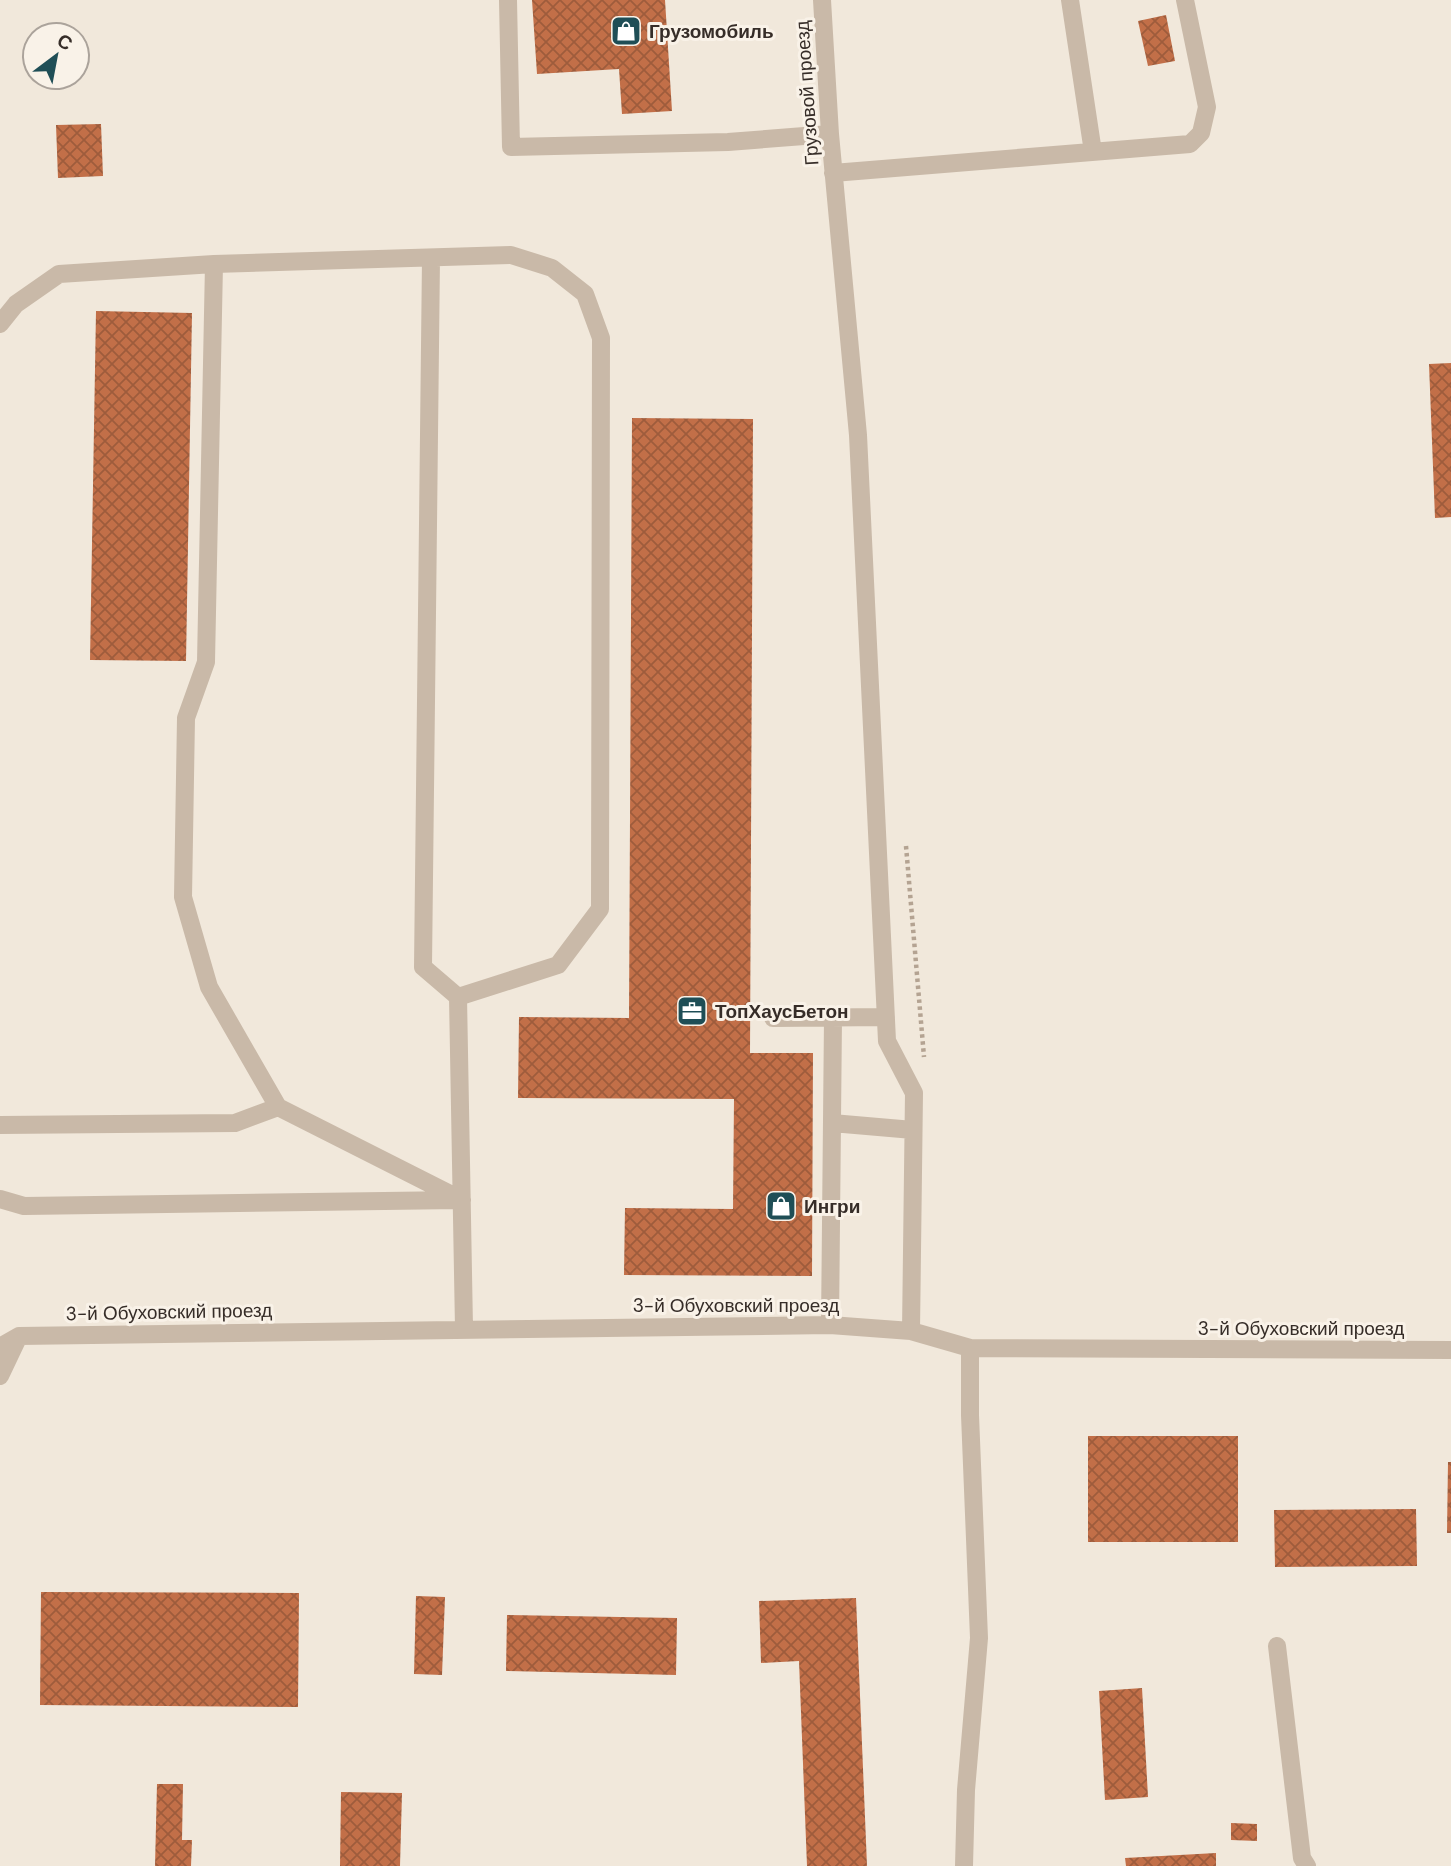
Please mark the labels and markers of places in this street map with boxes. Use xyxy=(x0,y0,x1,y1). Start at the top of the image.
shop icon: Грузомобиль xyxy=(609,14,643,48)
place label: Грузомобиль xyxy=(649,19,774,44)
office icon: ТопХаусБетон xyxy=(675,994,709,1028)
place label: ТопХаусБетон xyxy=(715,999,849,1024)
shop icon: Ингри xyxy=(764,1189,798,1223)
place label: Ингри xyxy=(804,1194,860,1219)

